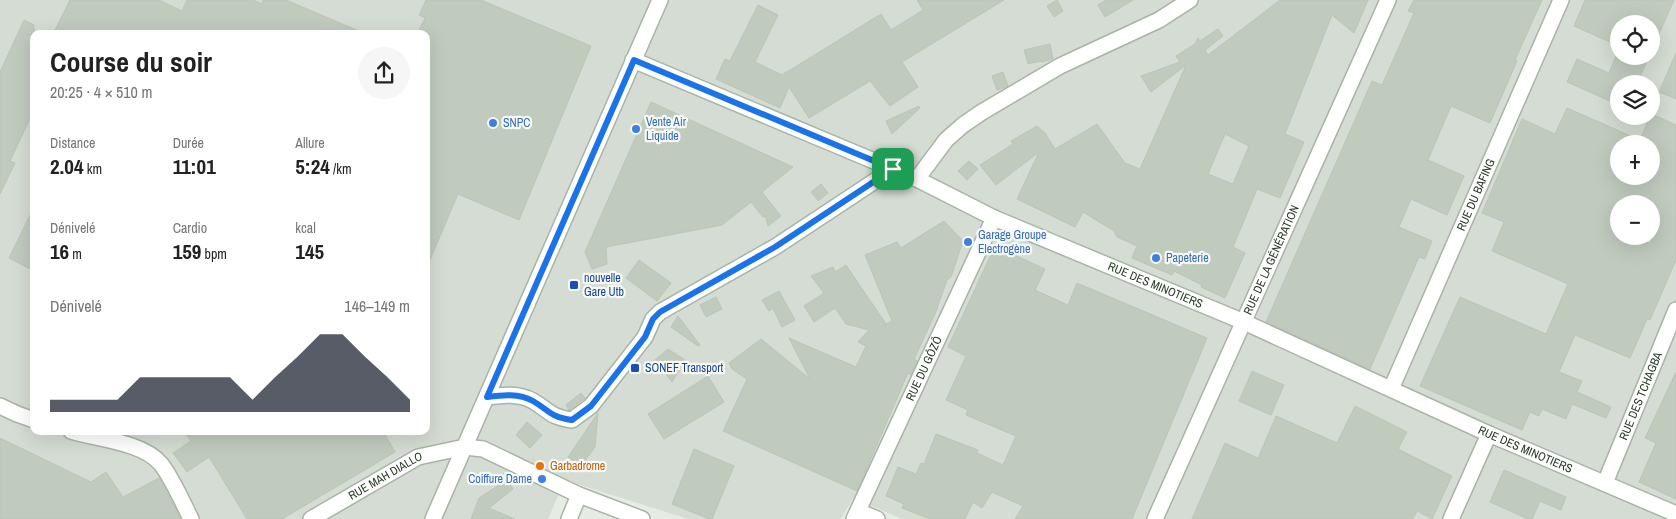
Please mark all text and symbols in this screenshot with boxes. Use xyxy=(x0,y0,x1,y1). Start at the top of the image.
map controls xyxy=(1610,15,1660,245)
button: locate xyxy=(1610,15,1660,65)
text: Course du soir xyxy=(50,43,212,81)
button: share xyxy=(358,47,410,99)
button: layers xyxy=(1610,75,1660,125)
text: 20:25 · 4 × 510 m xyxy=(50,81,153,103)
place label: Vente Air Liquide xyxy=(646,114,687,144)
place label: SNPC xyxy=(503,115,530,131)
marker: SNPC xyxy=(487,117,499,129)
marker: Vente Air Liquide xyxy=(630,123,642,135)
text: Distance xyxy=(50,134,95,152)
text: Durée xyxy=(173,134,204,152)
text: Allure xyxy=(295,134,325,152)
button: + xyxy=(1610,135,1660,185)
pin xyxy=(872,148,914,190)
text: 2.04 xyxy=(50,152,84,181)
text: 11:01 xyxy=(173,152,216,181)
text: 5:24 xyxy=(295,152,330,181)
icon: arrive xyxy=(879,155,907,183)
street label: RUE DU BAFING xyxy=(1453,156,1499,233)
text: km xyxy=(84,160,102,178)
text: /km xyxy=(330,160,351,178)
button: − xyxy=(1610,195,1660,245)
street label: RUE DE LA GÉNÉRATION xyxy=(1240,203,1303,317)
text: Dénivelé xyxy=(50,219,95,237)
text: Cardio xyxy=(173,219,207,237)
text: kcal xyxy=(295,219,316,237)
place label: Garage Groupe Electrogène xyxy=(978,227,1046,257)
marker: Garage Groupe Electrogène xyxy=(962,236,974,248)
text: 16 xyxy=(50,237,69,266)
text: 159 xyxy=(173,237,201,266)
text: 145 xyxy=(295,237,324,266)
text: m xyxy=(69,245,82,263)
text: bpm xyxy=(201,245,227,263)
place label: Papeterie xyxy=(1166,250,1209,266)
marker: Papeterie xyxy=(1150,252,1162,264)
street label: RUE DES MINOTIERS xyxy=(1106,258,1206,312)
place label: nouvelle Gare Utb xyxy=(584,270,624,300)
marker: nouvelle Gare Utb xyxy=(568,279,580,291)
text: Dénivelé xyxy=(50,295,102,317)
text: 146–149 m xyxy=(344,295,410,317)
street label: RUE DU GÔZÔ xyxy=(902,333,946,403)
street label: RUE DES TCHAGBA xyxy=(1615,349,1666,443)
place label: SONEF Transport xyxy=(645,360,723,376)
marker: SONEF Transport xyxy=(629,362,641,374)
street label: RUE DES MINOTIERS xyxy=(1476,422,1576,477)
street label: RUE MAH DIALLO xyxy=(345,448,424,504)
place label: Garbadrome xyxy=(550,458,605,474)
marker: Garbadrome xyxy=(534,460,546,472)
place label: Coiffure Dame xyxy=(468,471,532,487)
marker: Coiffure Dame xyxy=(536,473,548,485)

